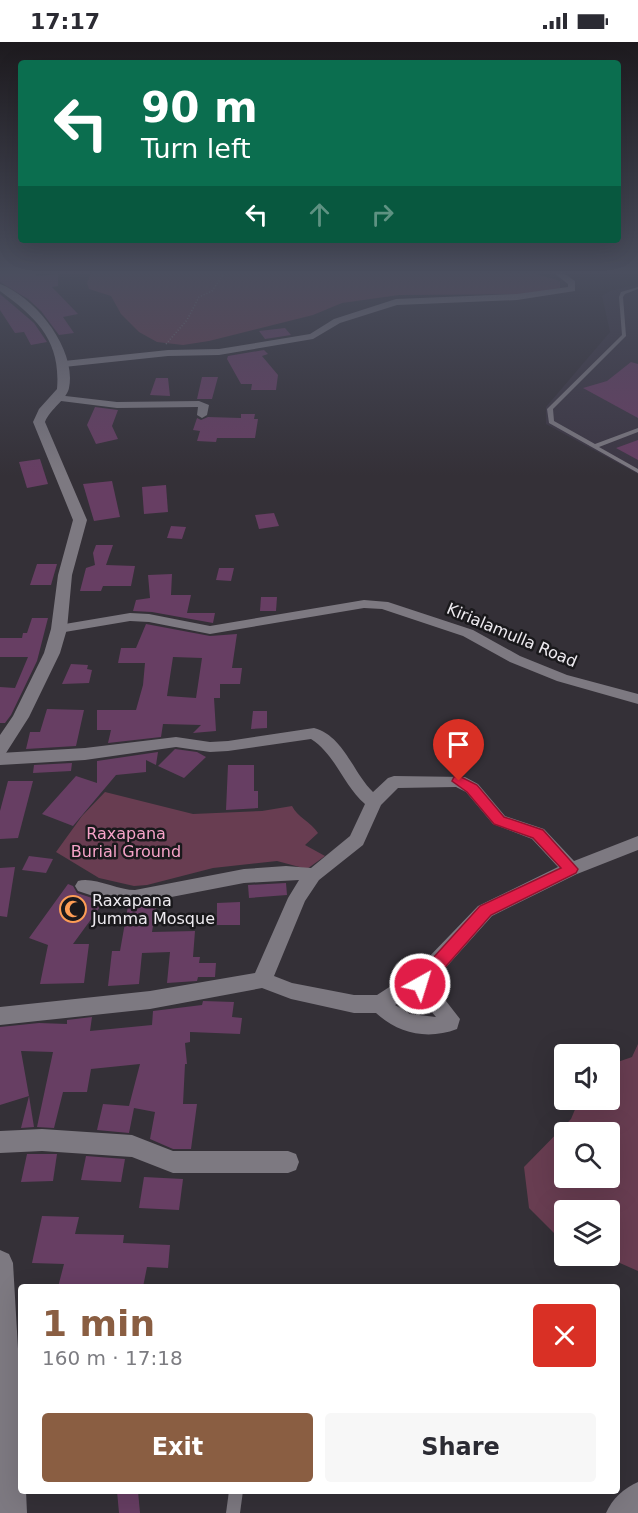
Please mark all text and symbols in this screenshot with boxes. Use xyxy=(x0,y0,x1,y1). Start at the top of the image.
text: 17:17 xyxy=(30,9,100,34)
text: 90 m xyxy=(141,83,258,132)
icon: left xyxy=(42,84,120,162)
text: Turn left xyxy=(141,133,251,164)
icon: left xyxy=(240,198,273,231)
icon: ahead xyxy=(303,198,336,231)
icon: right xyxy=(366,198,399,231)
street label: Kirialamulla Road xyxy=(444,599,580,671)
pin xyxy=(433,719,484,781)
icon: arrive xyxy=(442,728,475,761)
park label: Raxapana Burial Ground xyxy=(71,824,181,861)
place label: Raxapana Jumma Mosque xyxy=(91,891,215,928)
mosque icon: Raxapana Jumma Mosque xyxy=(58,894,88,924)
position arrow xyxy=(388,952,452,1016)
map controls xyxy=(554,1044,620,1266)
button: sound xyxy=(554,1044,620,1110)
button: search xyxy=(554,1122,620,1188)
button: layers xyxy=(554,1200,620,1266)
text: 1 min xyxy=(42,1303,155,1344)
button: close xyxy=(533,1304,596,1367)
text: 160 m · 17:18 xyxy=(42,1346,183,1370)
button: Exit xyxy=(42,1413,313,1482)
button: Share xyxy=(325,1413,596,1482)

